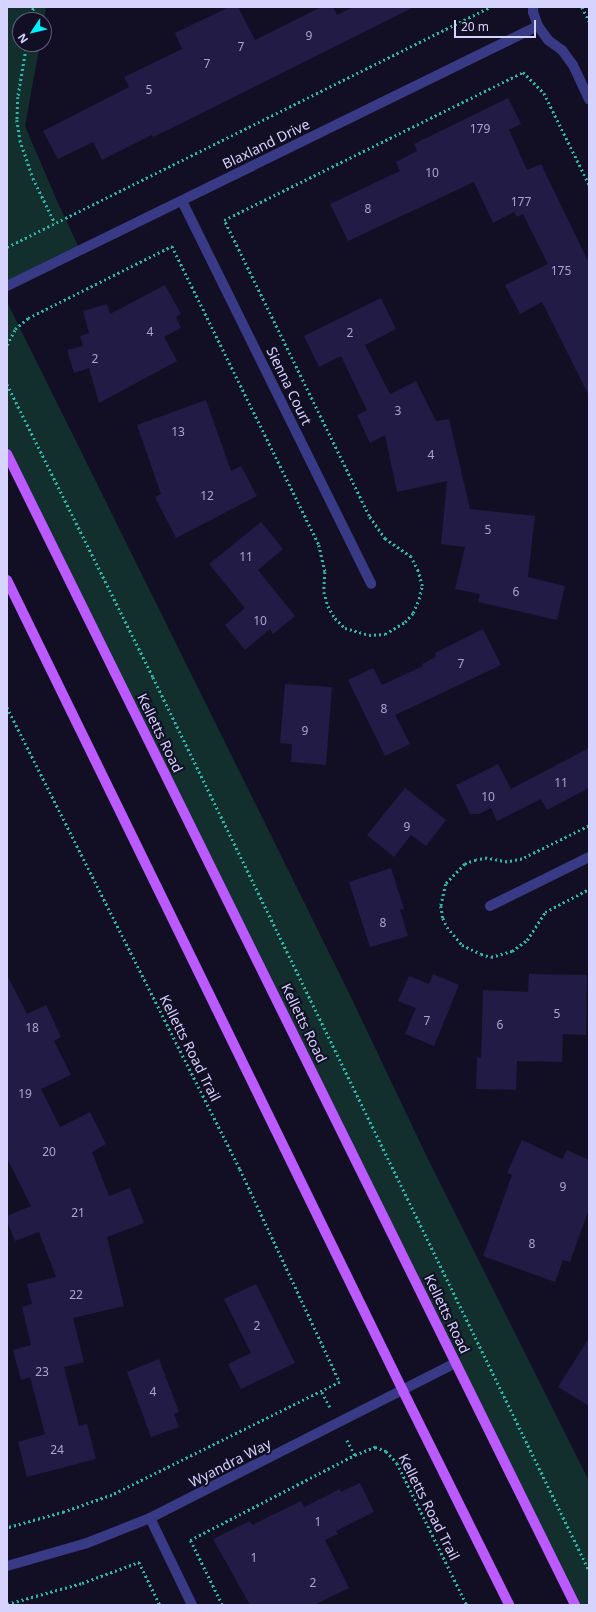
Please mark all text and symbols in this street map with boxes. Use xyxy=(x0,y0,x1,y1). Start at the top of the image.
north arrow xyxy=(12,12,52,52)
scale bar xyxy=(456,12,538,38)
text: 20 m xyxy=(461,18,489,35)
house number: 9 xyxy=(306,29,312,43)
text: N xyxy=(14,31,31,47)
house number: 7 xyxy=(238,40,244,54)
house number: 7 xyxy=(204,57,210,71)
house number: 5 xyxy=(146,83,152,97)
street label: Blaxland Drive xyxy=(220,116,312,172)
house number: 179 xyxy=(470,122,490,136)
house number: 10 xyxy=(425,166,439,180)
house number: 177 xyxy=(511,195,531,209)
house number: 8 xyxy=(365,202,371,216)
house number: 175 xyxy=(551,264,571,278)
house number: 4 xyxy=(147,325,153,339)
house number: 2 xyxy=(347,326,353,340)
street label: Sienna Court xyxy=(263,344,315,428)
house number: 2 xyxy=(92,352,98,366)
house number: 3 xyxy=(395,404,401,418)
house number: 13 xyxy=(171,425,185,439)
house number: 4 xyxy=(428,448,434,462)
house number: 12 xyxy=(200,489,214,503)
house number: 5 xyxy=(485,523,491,537)
house number: 11 xyxy=(239,550,253,564)
house number: 6 xyxy=(513,585,519,599)
house number: 10 xyxy=(253,614,267,628)
house number: 7 xyxy=(458,657,464,671)
street label: Kelletts Road xyxy=(134,691,186,775)
house number: 8 xyxy=(381,702,387,716)
house number: 9 xyxy=(302,724,308,738)
house number: 11 xyxy=(554,776,568,790)
house number: 10 xyxy=(481,790,495,804)
house number: 9 xyxy=(404,820,410,834)
house number: 8 xyxy=(380,916,386,930)
street label: Kelletts Road xyxy=(278,981,330,1065)
street label: Kelletts Road Trail xyxy=(156,992,224,1104)
house number: 5 xyxy=(554,1007,560,1021)
house number: 7 xyxy=(424,1014,430,1028)
house number: 6 xyxy=(497,1018,503,1032)
house number: 18 xyxy=(25,1021,39,1035)
house number: 19 xyxy=(18,1087,32,1101)
house number: 20 xyxy=(42,1145,56,1159)
house number: 9 xyxy=(560,1180,566,1194)
house number: 21 xyxy=(71,1206,85,1220)
house number: 8 xyxy=(529,1237,535,1251)
street label: Kelletts Road xyxy=(421,1272,473,1356)
house number: 22 xyxy=(69,1288,83,1302)
house number: 2 xyxy=(254,1319,260,1333)
house number: 23 xyxy=(35,1365,49,1379)
house number: 4 xyxy=(150,1385,156,1399)
street label: Wyandra Way xyxy=(186,1435,274,1491)
house number: 24 xyxy=(50,1443,64,1457)
street label: Kelletts Road Trail xyxy=(395,1451,463,1563)
house number: 1 xyxy=(315,1515,321,1529)
house number: 1 xyxy=(251,1551,257,1565)
house number: 2 xyxy=(310,1576,316,1590)

